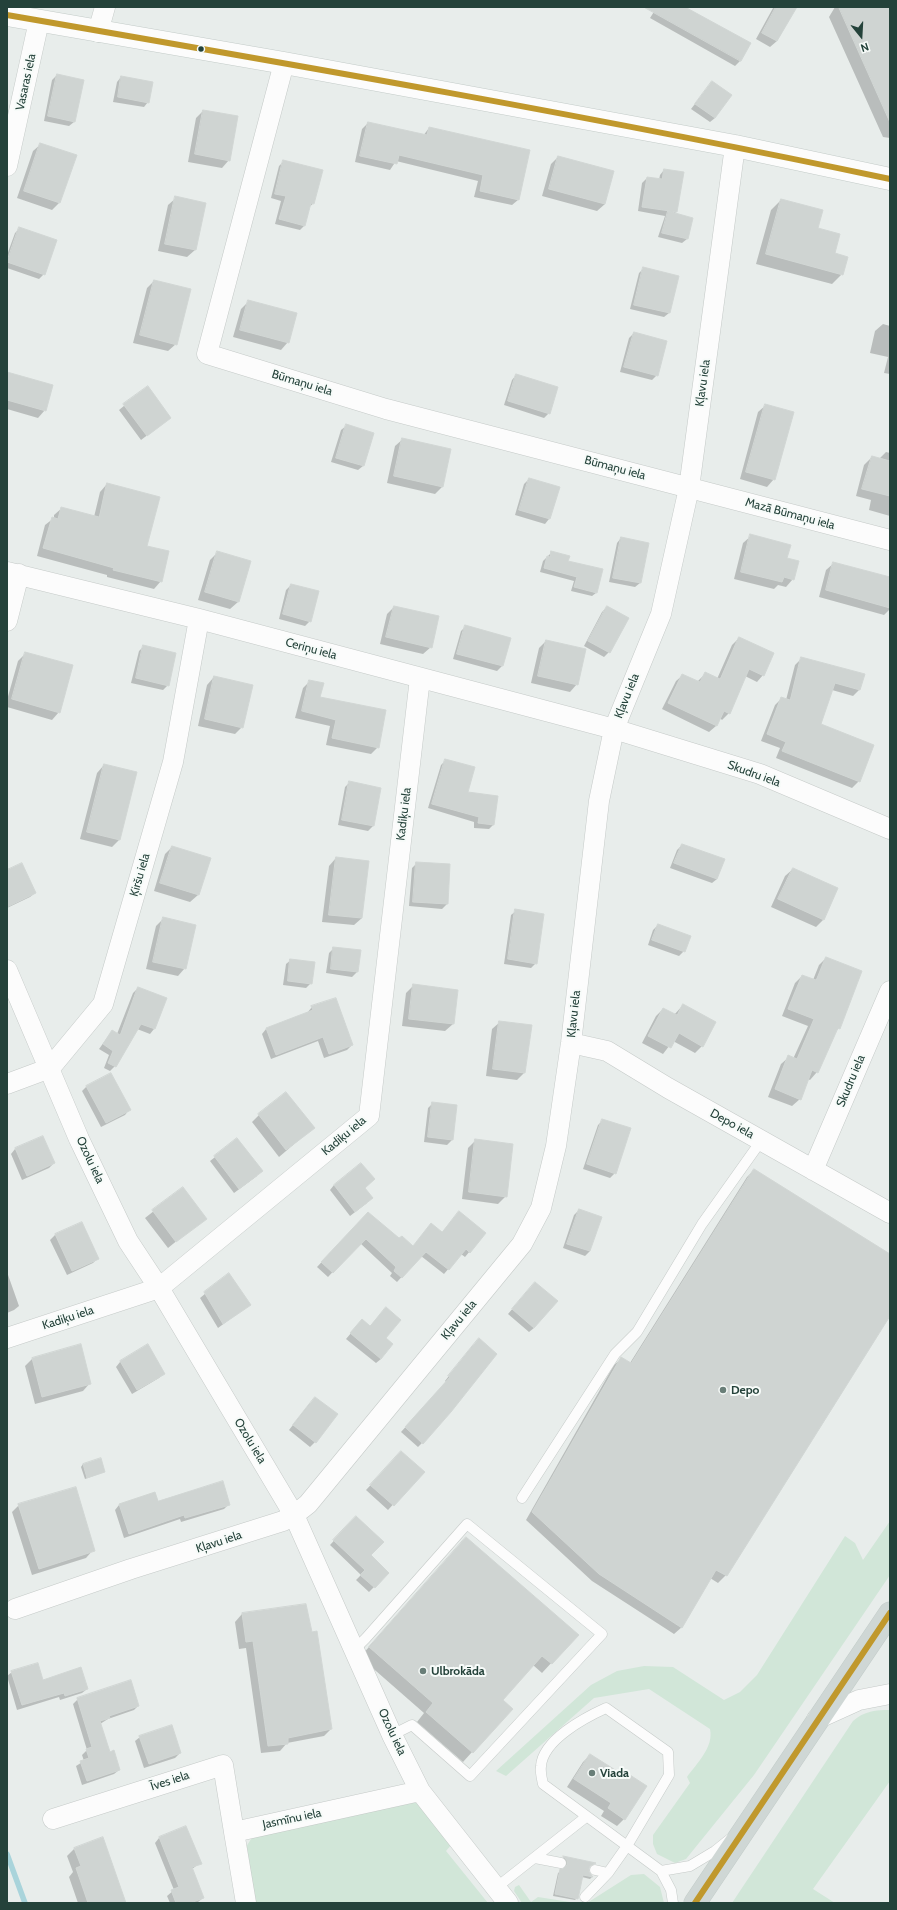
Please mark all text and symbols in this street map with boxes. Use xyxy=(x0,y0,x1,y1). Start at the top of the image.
north arrow xyxy=(841,16,881,56)
text: N xyxy=(859,40,871,55)
unlabelled marker xyxy=(196,44,206,54)
street label: Vasaras iela xyxy=(13,52,39,112)
street label: Kļavu iela xyxy=(693,359,713,407)
street label: Būmaņu iela xyxy=(270,367,334,399)
street label: Būmaņu iela xyxy=(583,453,647,483)
street label: Mazā Būmaņu iela xyxy=(744,495,836,533)
street label: Ceriņu iela xyxy=(284,635,338,663)
street label: Kļavu iela xyxy=(611,671,643,721)
street label: Skudru iela xyxy=(726,758,782,790)
street label: Kadiķu iela xyxy=(394,787,414,841)
street label: Ķiršu iela xyxy=(127,852,153,898)
street label: Kļavu iela xyxy=(564,990,584,1038)
street label: Skudru iela xyxy=(834,1053,868,1109)
street label: Depo iela xyxy=(707,1106,757,1142)
street label: Kadiķu iela xyxy=(319,1113,369,1159)
street label: Ozolu iela xyxy=(73,1134,107,1186)
street label: Kļavu iela xyxy=(438,1297,480,1343)
street label: Kadiķu iela xyxy=(40,1303,96,1333)
place label: Depo xyxy=(731,1383,759,1397)
marker: Depo xyxy=(718,1385,728,1395)
street label: Ozolu iela xyxy=(231,1416,269,1466)
street label: Kļavu iela xyxy=(194,1528,244,1556)
place label: Ulbrokāda xyxy=(431,1664,485,1678)
marker: Ulbrokāda xyxy=(418,1666,428,1676)
street label: Ozolu iela xyxy=(375,1706,409,1758)
place label: Viada xyxy=(600,1766,629,1780)
street label: Īves iela xyxy=(149,1768,191,1794)
marker: Viada xyxy=(587,1768,597,1778)
street label: Jasmīnu iela xyxy=(261,1806,323,1832)

